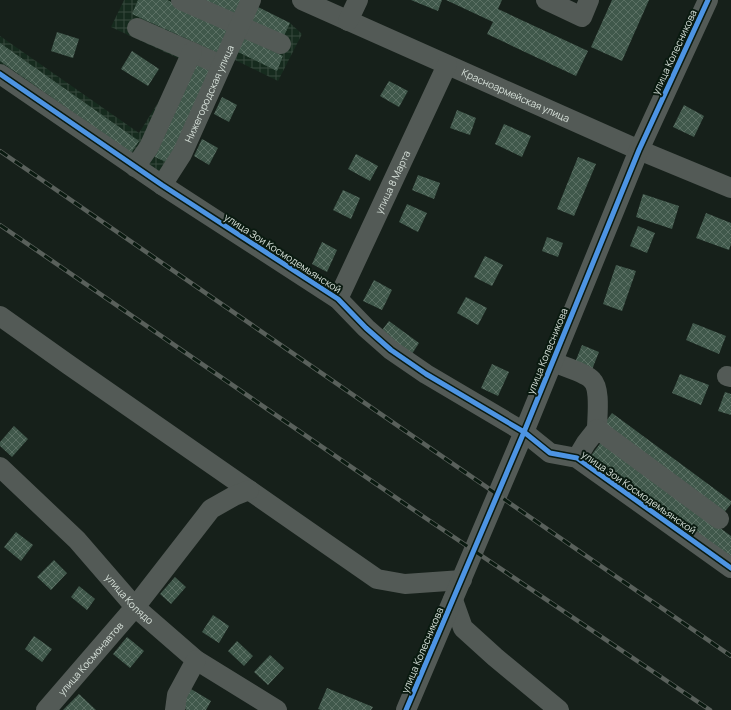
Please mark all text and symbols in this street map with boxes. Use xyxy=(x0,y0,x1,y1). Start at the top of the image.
street label: улица Колесникова xyxy=(648,7,700,97)
street label: Нижегородская улица xyxy=(181,43,237,145)
street label: Красноармейская улица xyxy=(460,65,572,125)
street label: улица 8 Марта xyxy=(372,148,413,216)
street label: улица Зои Космодемьянской xyxy=(222,210,344,296)
street label: улица Колесникова xyxy=(523,306,571,396)
street label: улица Зои Космодемьянской xyxy=(579,447,699,537)
street label: улица Колядо xyxy=(102,570,157,627)
street label: улица Колесникова xyxy=(398,605,446,695)
street label: улица Космонавтов xyxy=(55,618,127,698)

